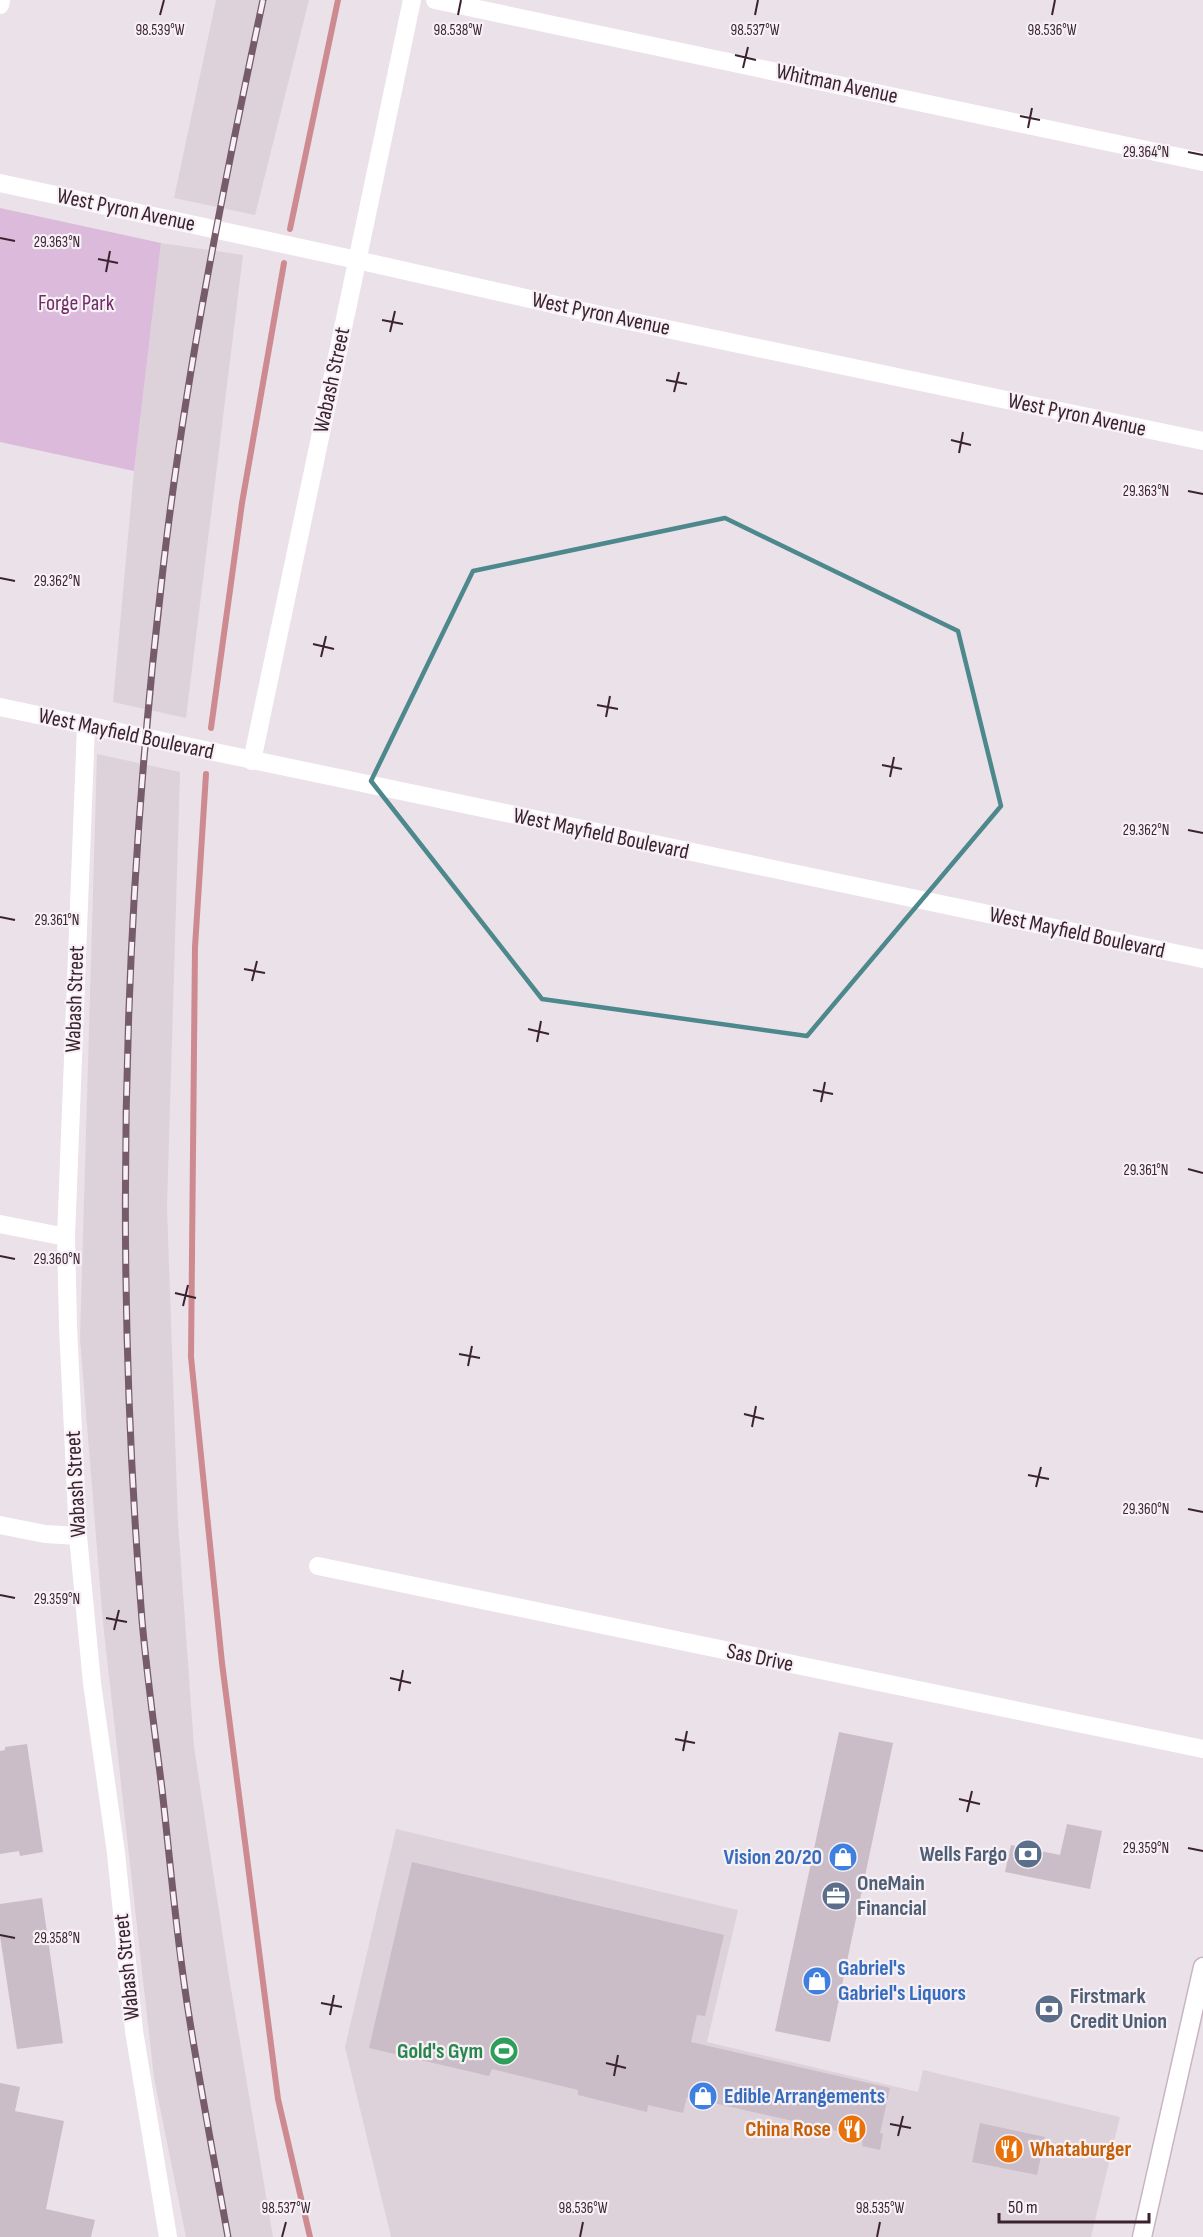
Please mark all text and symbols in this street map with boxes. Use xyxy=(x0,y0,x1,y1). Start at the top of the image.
text: 98.539°W xyxy=(135,21,185,40)
text: 98.538°W xyxy=(434,21,483,40)
text: 98.537°W xyxy=(731,21,780,40)
text: 98.536°W xyxy=(1028,21,1077,40)
street label: Whitman Avenue xyxy=(774,58,900,110)
text: 29.364°N xyxy=(1123,143,1169,162)
street label: West Pyron Avenue xyxy=(54,182,198,238)
text: 29.363°N xyxy=(34,233,80,252)
street label: West Pyron Avenue xyxy=(529,286,673,342)
park label: Forge Park xyxy=(38,290,115,317)
street label: Wabash Street xyxy=(308,325,356,435)
street label: West Pyron Avenue xyxy=(1005,387,1149,443)
text: 29.363°N xyxy=(1123,482,1169,501)
text: 29.362°N xyxy=(34,572,80,591)
street label: West Mayfield Boulevard xyxy=(36,702,216,766)
street label: West Mayfield Boulevard xyxy=(511,802,691,866)
text: 29.362°N xyxy=(1123,821,1169,840)
street label: West Mayfield Boulevard xyxy=(987,901,1167,965)
text: 29.361°N xyxy=(35,911,79,930)
street label: Wabash Street xyxy=(60,945,90,1053)
text: 29.361°N xyxy=(1124,1161,1168,1180)
text: 29.360°N xyxy=(34,1250,80,1269)
street label: Wabash Street xyxy=(60,1430,92,1538)
text: 29.360°N xyxy=(1123,1500,1169,1519)
text: 29.359°N xyxy=(34,1590,80,1609)
street label: Sas Drive xyxy=(724,1638,796,1678)
bank icon: Wells Fargo xyxy=(1012,1838,1044,1870)
text: 29.359°N xyxy=(1123,1839,1169,1858)
shop icon: Vision 20/20 xyxy=(827,1841,859,1873)
place label: Wells Fargo xyxy=(919,1841,1007,1868)
place label: Vision 20/20 xyxy=(724,1844,822,1871)
place label: OneMain Financial xyxy=(857,1870,926,1922)
office icon: OneMain Financial xyxy=(820,1880,852,1912)
street label: Wabash Street xyxy=(108,1912,146,2022)
text: 29.358°N xyxy=(34,1929,80,1948)
place label: Gabriel's Gabriel's Liquors xyxy=(838,1955,966,2007)
shop icon: Gabriel's Gabriel's Liquors xyxy=(801,1965,833,1997)
place label: Firstmark Credit Union xyxy=(1070,1983,1167,2035)
bank icon: Firstmark Credit Union xyxy=(1033,1993,1065,2025)
sports icon: Gold's Gym xyxy=(488,2035,520,2067)
place label: Gold's Gym xyxy=(397,2038,483,2065)
shop icon: Edible Arrangements xyxy=(687,2080,719,2112)
place label: Edible Arrangements xyxy=(724,2083,885,2110)
restaurant icon: China Rose xyxy=(836,2113,868,2145)
place label: China Rose xyxy=(745,2116,831,2143)
restaurant icon: Whataburger xyxy=(993,2133,1025,2165)
place label: Whataburger xyxy=(1030,2136,1131,2163)
scale bar xyxy=(999,2186,1149,2224)
text: 50 m xyxy=(1008,2197,1038,2218)
text: 98.537°W xyxy=(262,2199,311,2218)
text: 98.536°W xyxy=(559,2199,608,2218)
text: 98.535°W xyxy=(856,2199,904,2218)

